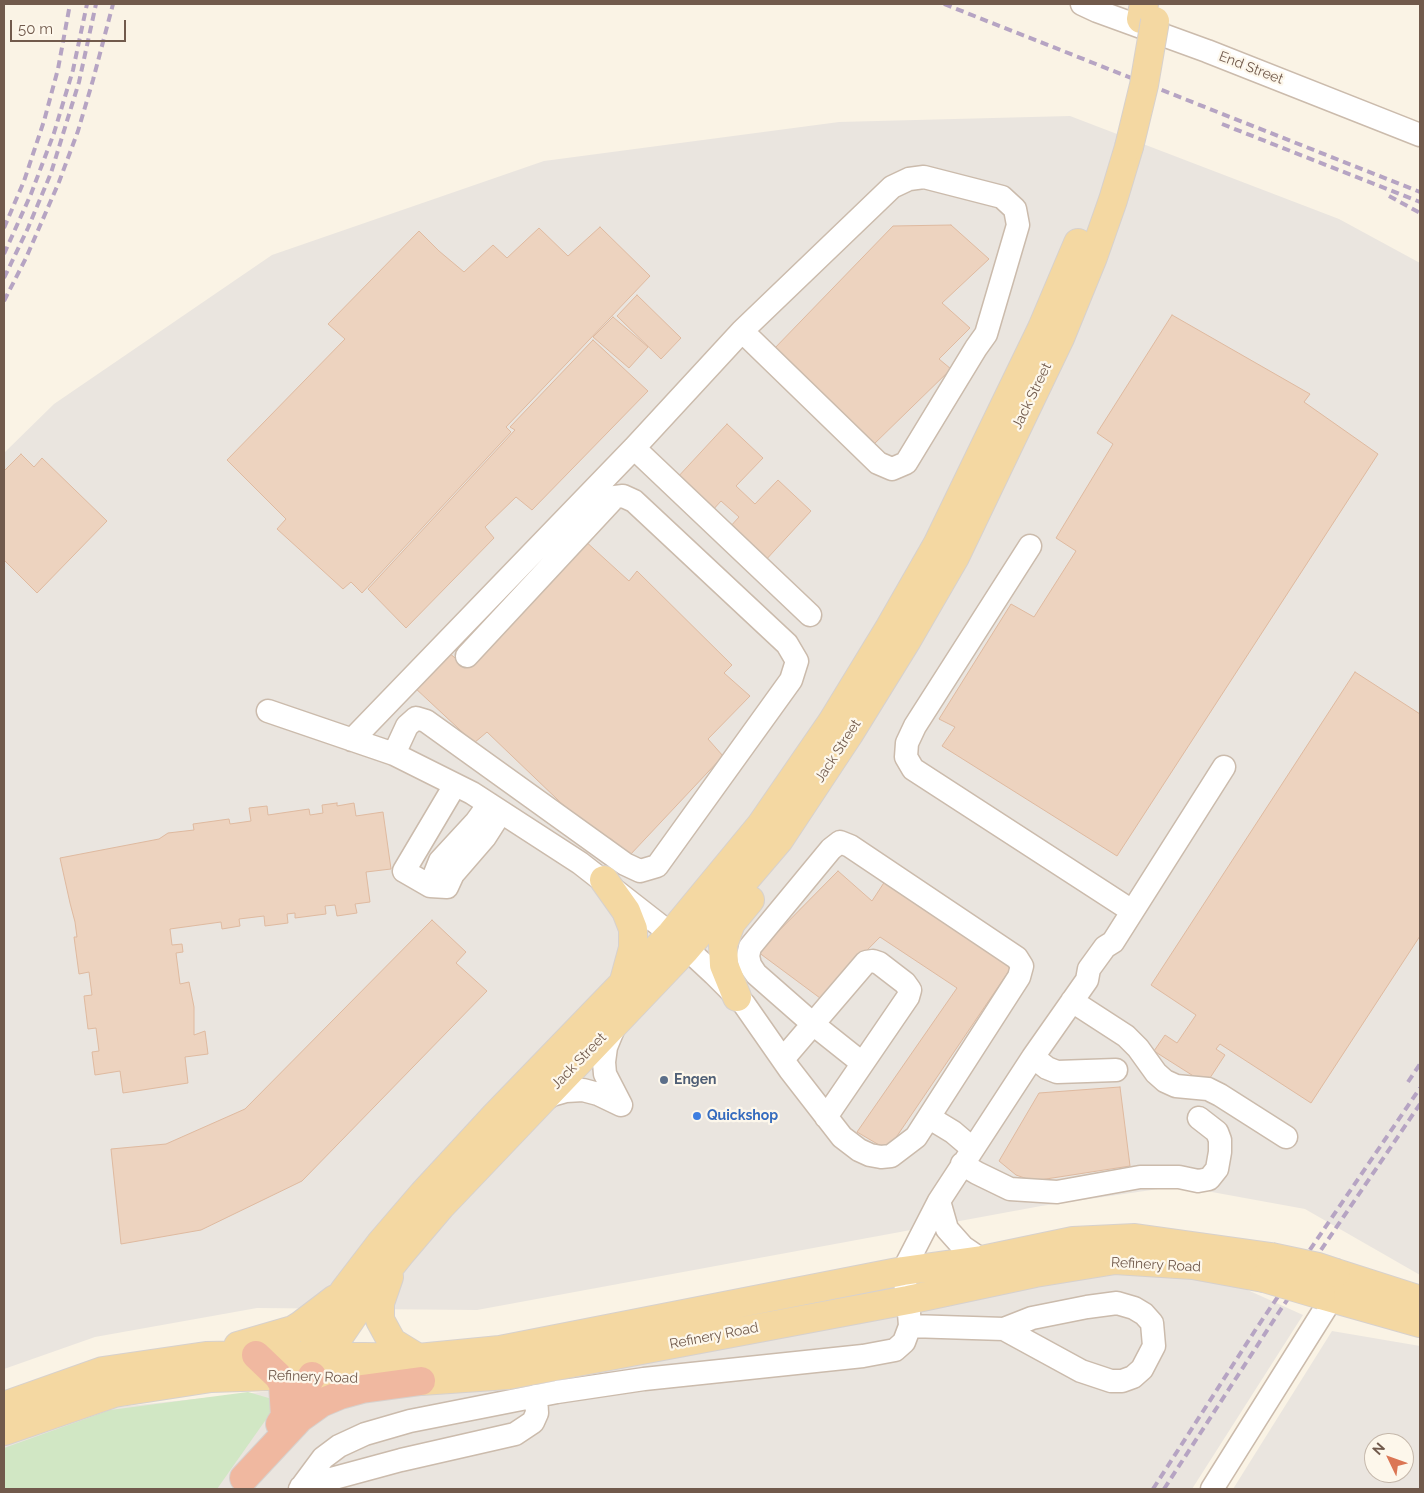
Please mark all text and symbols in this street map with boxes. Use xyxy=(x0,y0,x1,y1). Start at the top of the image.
scale bar xyxy=(12,10,129,42)
text: 50 m xyxy=(18,20,53,38)
street label: End Street xyxy=(1216,48,1286,88)
street label: Jack Street xyxy=(1009,360,1055,432)
street label: Jack Street xyxy=(811,716,865,786)
street label: Jack Street xyxy=(548,1029,610,1093)
place label: Engen xyxy=(674,1072,717,1088)
marker: Engen xyxy=(658,1074,670,1086)
place label: Quickshop xyxy=(707,1108,778,1124)
marker: Quickshop xyxy=(691,1110,703,1122)
street label: Refinery Road xyxy=(1111,1254,1201,1276)
street label: Refinery Road xyxy=(668,1319,760,1353)
street label: Refinery Road xyxy=(268,1367,358,1387)
north arrow xyxy=(1364,1433,1414,1483)
text: N xyxy=(1369,1439,1388,1458)

